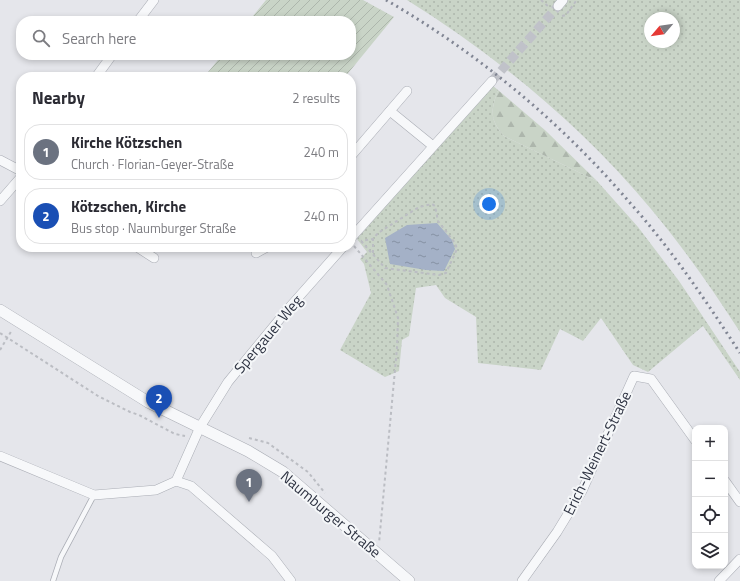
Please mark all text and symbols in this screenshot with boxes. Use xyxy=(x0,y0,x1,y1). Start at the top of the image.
north arrow xyxy=(644,12,680,48)
search box xyxy=(16,16,356,60)
icon: search xyxy=(30,27,52,49)
text: Search here xyxy=(62,27,136,50)
text: Nearby xyxy=(32,85,85,111)
text: 2 results xyxy=(292,88,340,108)
text: Kirche Kötzschen xyxy=(71,131,182,154)
text: 1 xyxy=(42,142,50,162)
text: 240 m xyxy=(303,142,339,162)
text: Church · Florian-Geyer-Straße xyxy=(71,154,234,174)
your location xyxy=(479,194,499,214)
text: Kötzschen, Kirche xyxy=(71,195,186,218)
text: 2 xyxy=(42,206,50,226)
text: 240 m xyxy=(303,206,339,226)
text: Bus stop · Naumburger Straße xyxy=(71,218,236,238)
street label: Spergauer Weg xyxy=(228,290,308,378)
pin: 2 xyxy=(146,385,172,418)
street label: Erich-Weinert-Straße xyxy=(557,387,637,519)
map controls xyxy=(692,425,728,569)
button: + xyxy=(692,425,728,461)
button: − xyxy=(692,461,728,497)
street label: Naumburger Straße xyxy=(276,465,386,563)
pin: 1 xyxy=(236,469,262,502)
button: locate xyxy=(692,497,728,533)
button: layers xyxy=(692,533,728,569)

